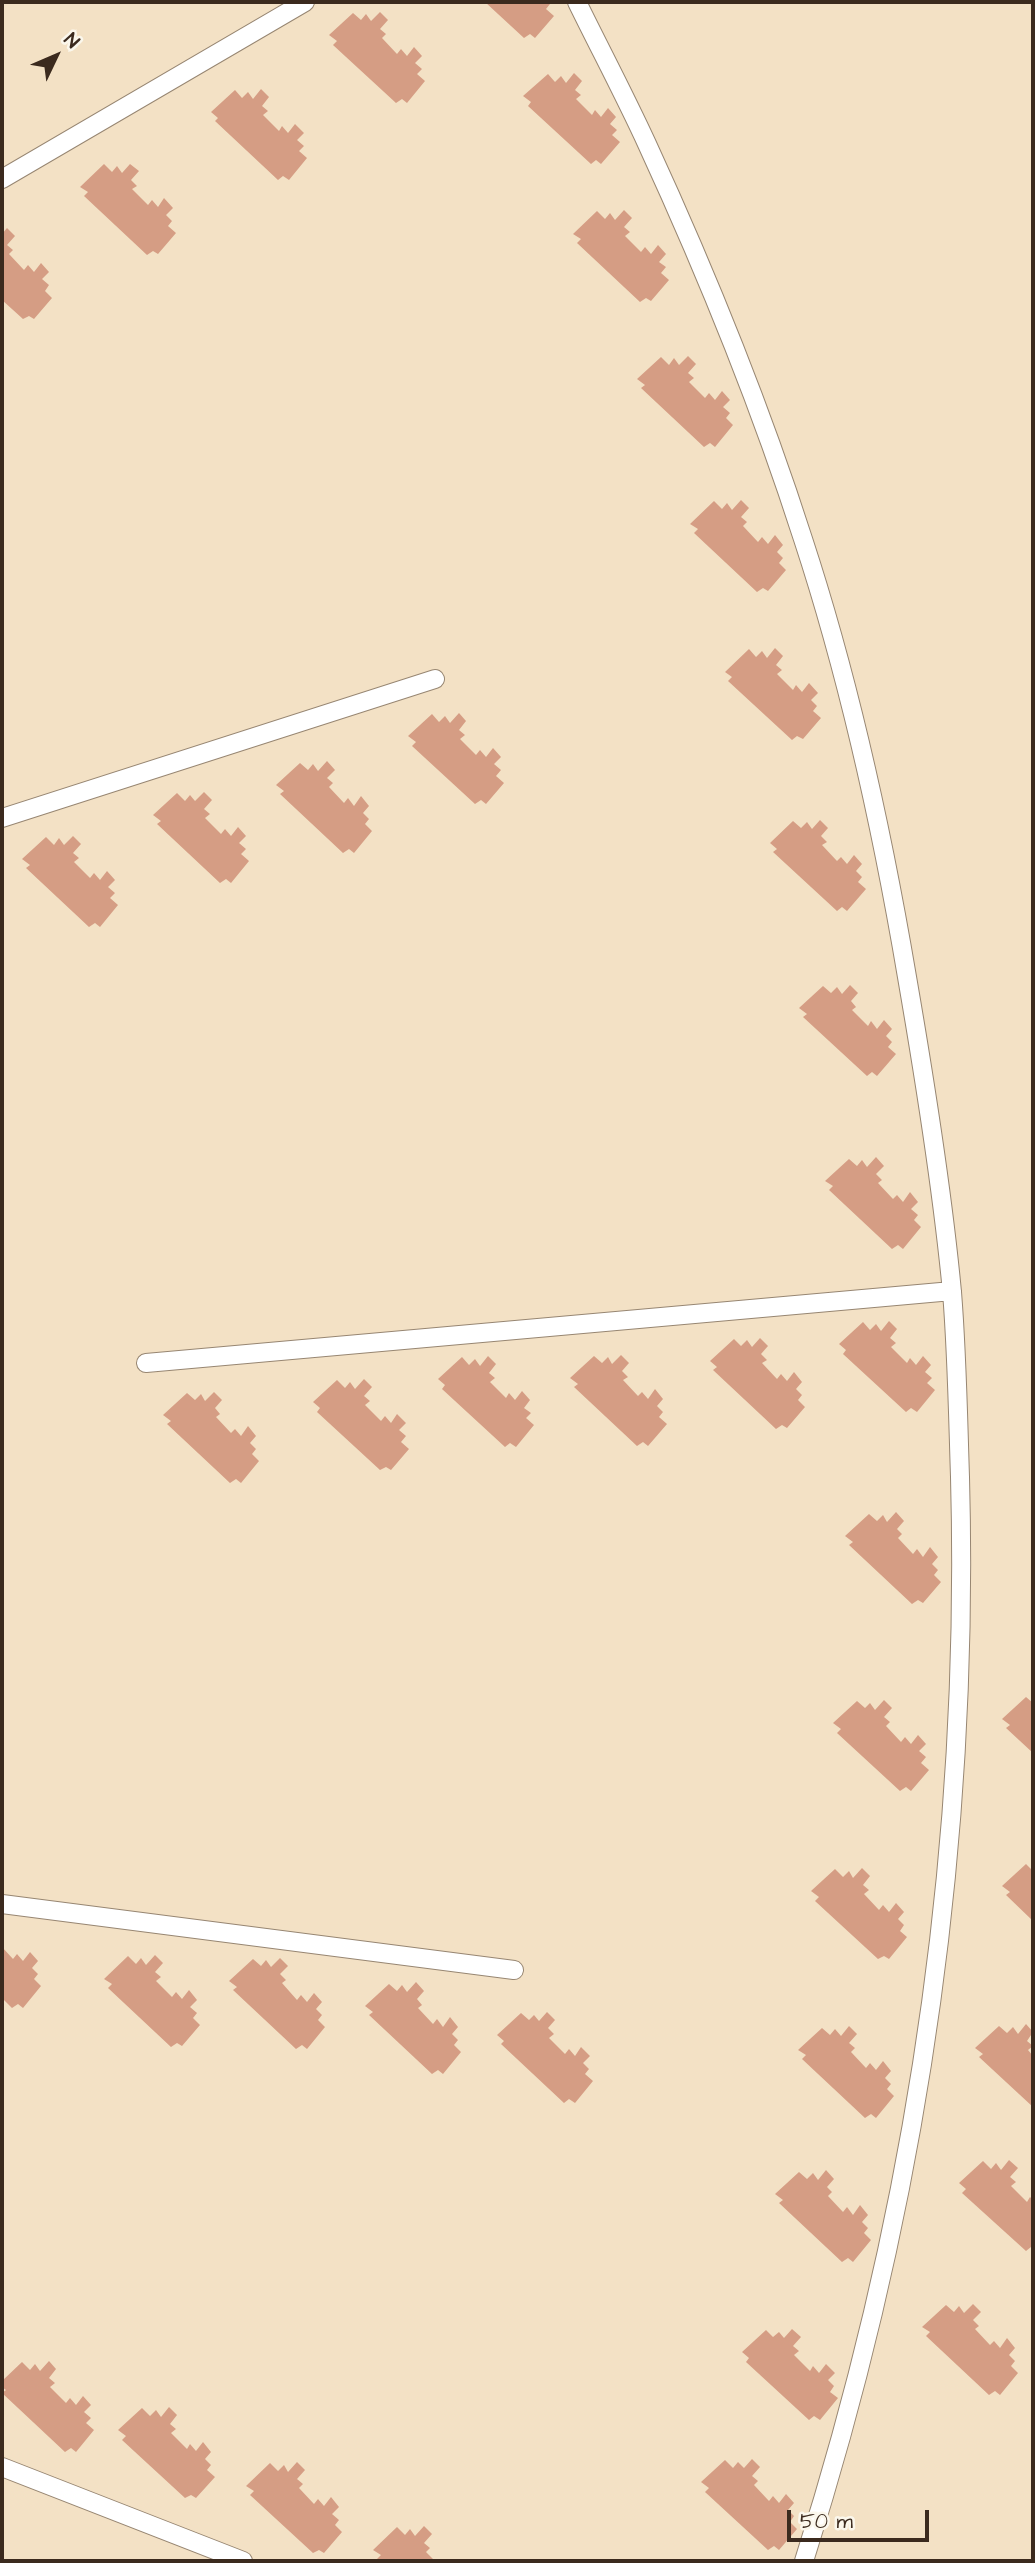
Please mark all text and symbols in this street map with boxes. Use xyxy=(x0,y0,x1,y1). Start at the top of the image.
north arrow xyxy=(21,21,91,91)
text: N xyxy=(58,27,85,55)
scale bar xyxy=(790,2496,932,2540)
text: 50 m xyxy=(800,2507,853,2536)

